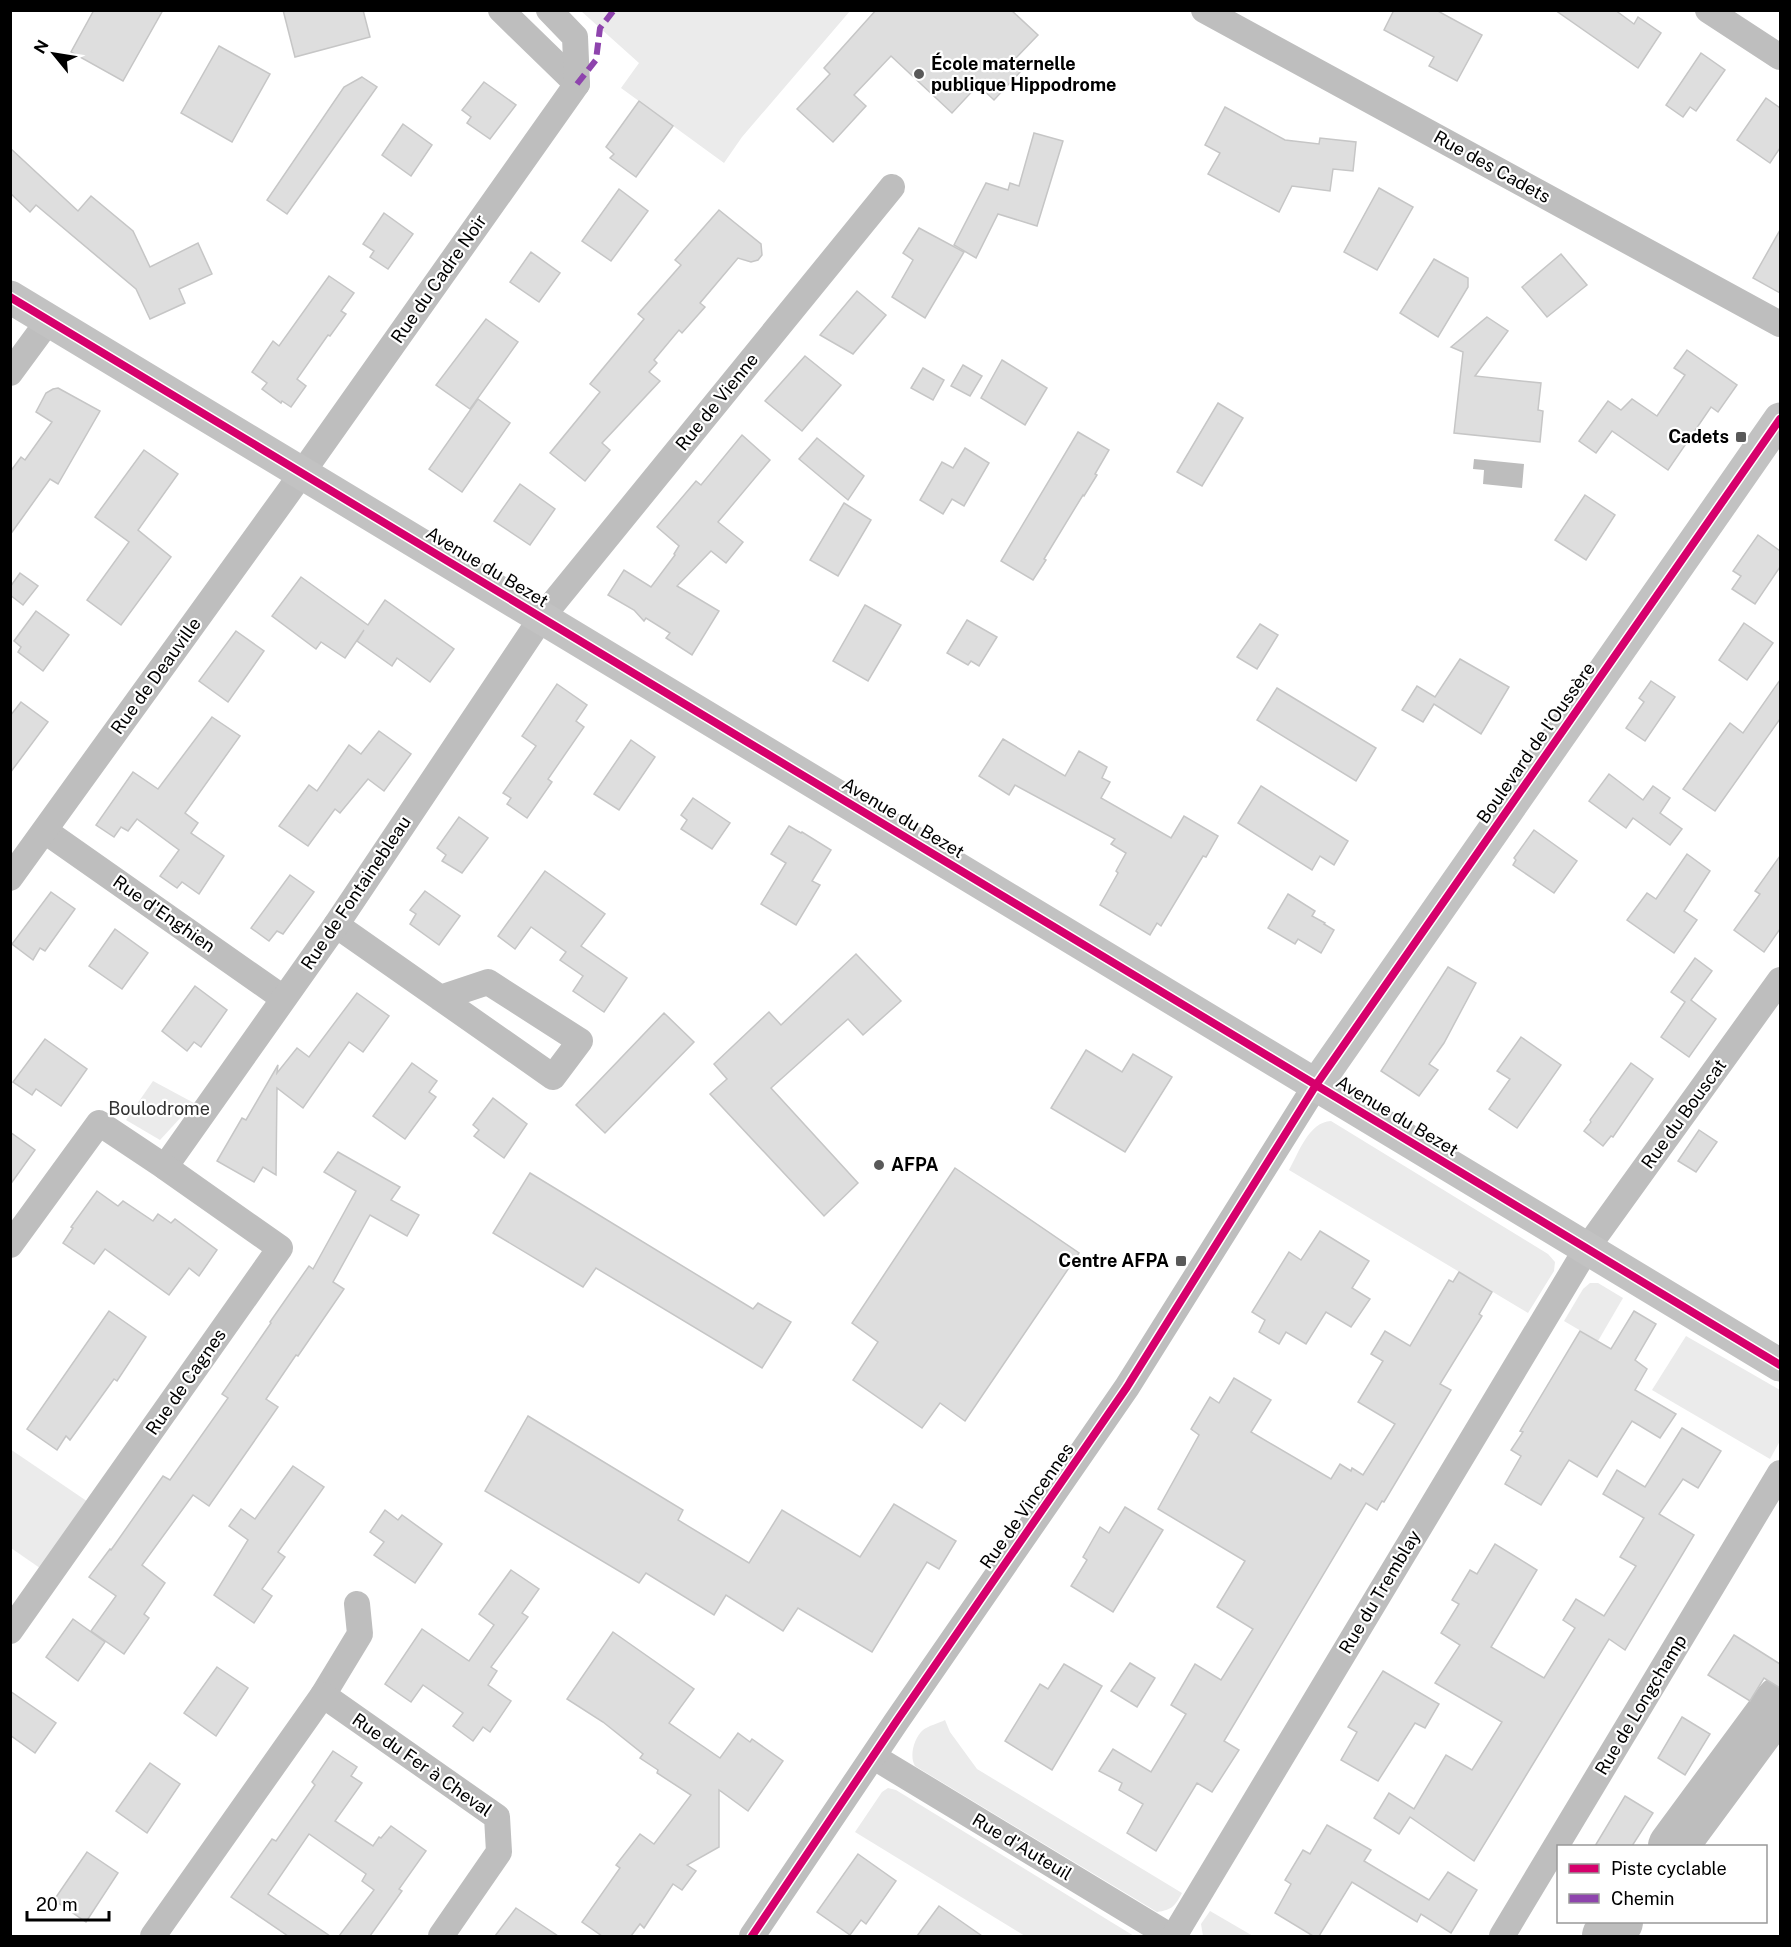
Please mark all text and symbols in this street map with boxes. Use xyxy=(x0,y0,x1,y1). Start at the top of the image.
north arrow xyxy=(24,24,84,84)
text: N xyxy=(30,37,53,57)
place label: École maternelle publique Hippodrome xyxy=(931,52,1116,95)
marker: École maternelle publique Hippodrome xyxy=(912,67,926,81)
street label: Rue des Cadets xyxy=(1430,126,1554,207)
street label: Rue du Cadre Noir xyxy=(386,210,491,347)
street label: Rue de Vienne xyxy=(671,349,762,455)
place label: Cadets xyxy=(1668,426,1729,447)
marker: Cadets xyxy=(1734,430,1748,444)
street label: Avenue du Bezet xyxy=(422,522,552,611)
street label: Rue de Deauville xyxy=(106,613,205,738)
street label: Boulevard de l'Oussère xyxy=(1472,658,1599,827)
street label: Avenue du Bezet xyxy=(838,773,968,862)
street label: Rue de Fontainebleau xyxy=(296,812,415,974)
street label: Rue d'Enghien xyxy=(109,871,219,957)
street label: Rue du Bouscat xyxy=(1637,1055,1730,1173)
street label: Avenue du Bezet xyxy=(1332,1071,1462,1160)
park label: Boulodrome xyxy=(108,1098,210,1119)
place label: AFPA xyxy=(891,1154,939,1175)
marker: AFPA xyxy=(872,1158,886,1172)
place label: Centre AFPA xyxy=(1058,1250,1169,1271)
marker: Centre AFPA xyxy=(1174,1254,1188,1268)
street label: Rue de Cagnes xyxy=(141,1325,230,1439)
street label: Rue de Vincennes xyxy=(975,1439,1078,1573)
street label: Rue du Tremblay xyxy=(1334,1526,1425,1657)
street label: Rue de Longchamp xyxy=(1590,1631,1691,1779)
street label: Rue du Fer à Cheval xyxy=(348,1708,496,1821)
street label: Rue d'Auteuil xyxy=(969,1809,1076,1885)
legend xyxy=(1557,1845,1767,1923)
text: Piste cyclable xyxy=(1611,1858,1727,1879)
scale bar xyxy=(27,1884,110,1922)
text: Chemin xyxy=(1611,1888,1675,1909)
text: 20 m xyxy=(36,1894,78,1915)

